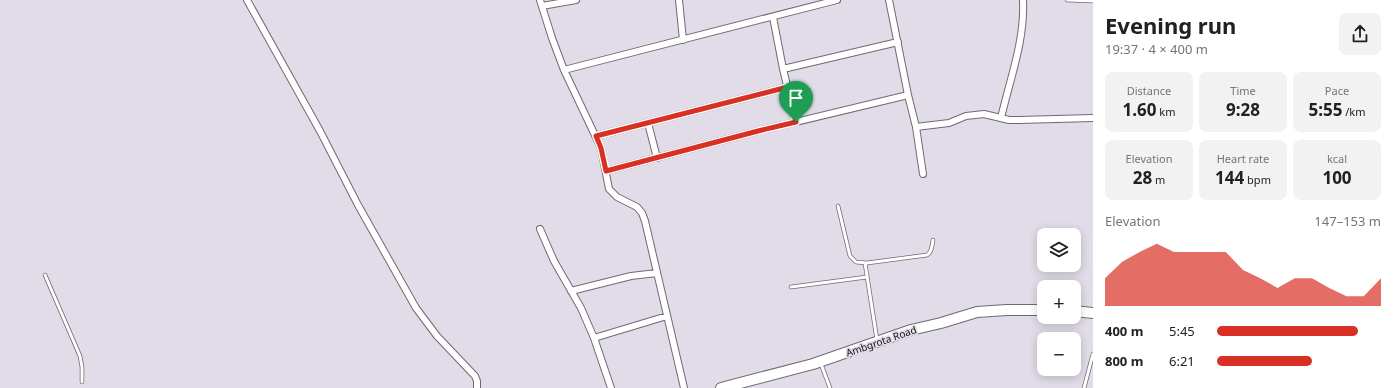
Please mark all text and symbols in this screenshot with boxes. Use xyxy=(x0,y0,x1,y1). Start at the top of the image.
text: Evening run xyxy=(1105,10,1236,40)
button: share xyxy=(1339,13,1381,55)
text: 19:37 · 4 × 400 m xyxy=(1105,40,1208,58)
pin xyxy=(779,81,813,122)
text: Distance xyxy=(1127,83,1171,98)
text: Time xyxy=(1230,83,1256,98)
text: Pace xyxy=(1325,83,1349,98)
icon: arrive xyxy=(785,87,807,109)
text: 1.60 xyxy=(1123,98,1156,121)
text: 9:28 xyxy=(1226,98,1260,121)
text: 5:55 xyxy=(1308,98,1342,121)
text: km xyxy=(1156,104,1175,119)
text: /km xyxy=(1342,104,1366,119)
text: Elevation xyxy=(1126,151,1172,166)
text: Heart rate xyxy=(1217,151,1269,166)
text: kcal xyxy=(1327,151,1347,166)
text: 28 xyxy=(1133,166,1152,189)
text: 144 xyxy=(1215,166,1244,189)
text: 100 xyxy=(1322,166,1352,189)
text: m xyxy=(1152,172,1165,187)
text: bpm xyxy=(1244,172,1271,187)
text: Elevation xyxy=(1105,212,1161,230)
text: 147–153 m xyxy=(1314,212,1381,230)
map controls xyxy=(1037,228,1081,376)
button: layers xyxy=(1037,228,1081,272)
button: + xyxy=(1037,280,1081,324)
street label: Ambgrota Road xyxy=(844,322,918,360)
text: 400 m xyxy=(1105,322,1143,340)
text: 5:45 xyxy=(1169,322,1195,340)
button: − xyxy=(1037,332,1081,376)
text: 800 m xyxy=(1105,352,1143,370)
text: 6:21 xyxy=(1169,352,1195,370)

